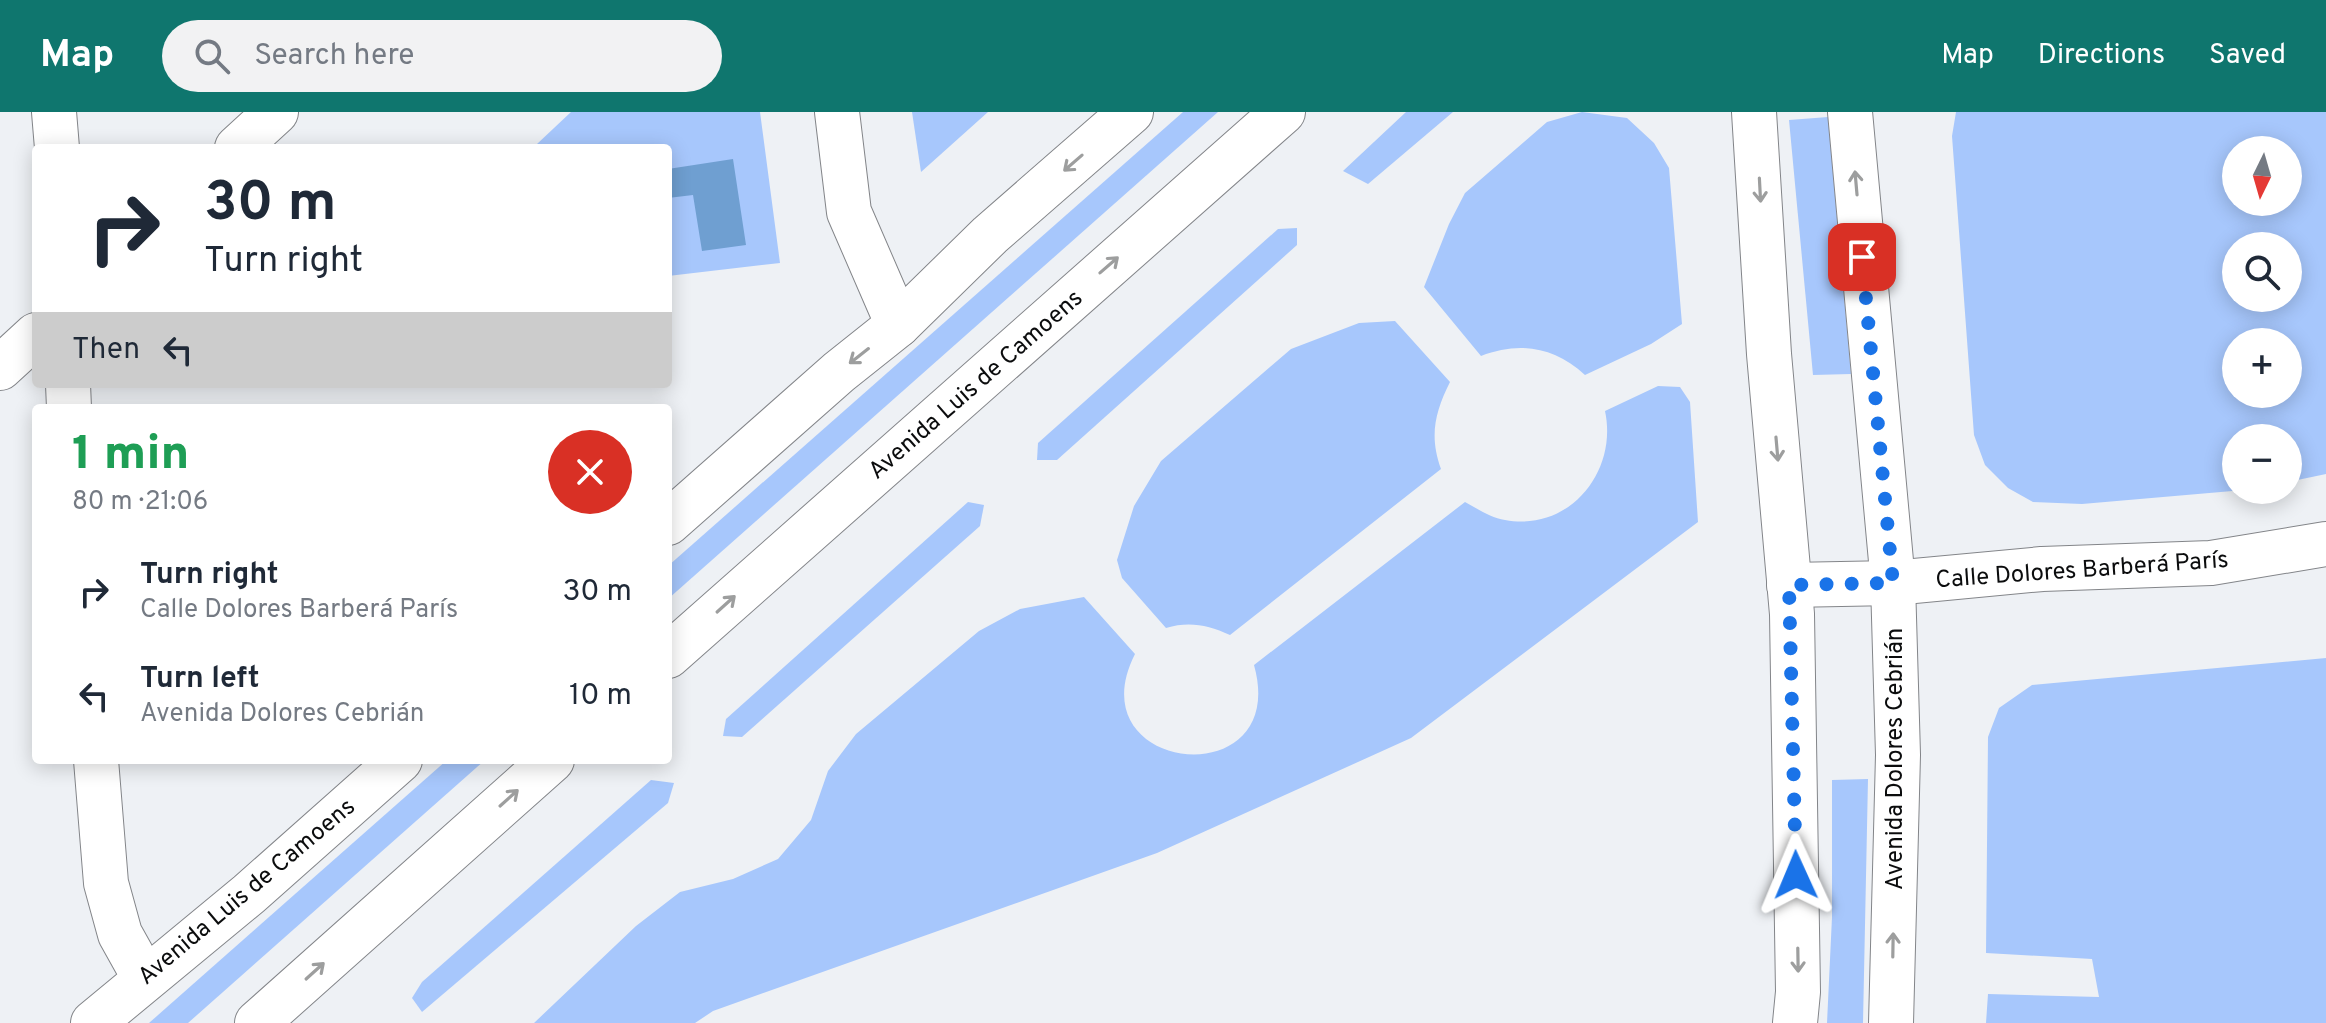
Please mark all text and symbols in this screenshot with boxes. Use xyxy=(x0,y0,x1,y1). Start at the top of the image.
search box xyxy=(162,20,722,92)
text: Map xyxy=(40,32,114,81)
icon: search xyxy=(190,34,234,78)
text: Search here xyxy=(254,38,414,75)
text: Map xyxy=(1941,38,1994,74)
text: Directions xyxy=(2038,38,2165,74)
text: Saved xyxy=(2209,38,2286,74)
north arrow xyxy=(2222,136,2302,216)
map controls xyxy=(2222,136,2302,504)
one-way arrow xyxy=(1063,154,1083,172)
text: 30 m xyxy=(204,170,337,240)
one-way arrow xyxy=(1848,170,1863,197)
icon: right xyxy=(72,176,176,280)
one-way arrow xyxy=(1753,176,1768,203)
pin xyxy=(1828,223,1896,291)
button: search xyxy=(2222,232,2302,312)
icon: arrive xyxy=(1840,235,1884,279)
text: Turn right xyxy=(204,239,363,285)
one-way arrow xyxy=(1099,256,1119,274)
street label: Avenida Luis de Camoens xyxy=(863,284,1090,487)
icon: left xyxy=(156,328,200,372)
button: + xyxy=(2222,328,2302,408)
text: Then xyxy=(72,332,140,369)
one-way arrow xyxy=(849,347,870,365)
button: − xyxy=(2222,424,2302,504)
text: 1 min xyxy=(72,426,189,486)
button: close xyxy=(548,430,632,514)
one-way arrow xyxy=(1770,435,1785,462)
text: 80 m · 21:06 xyxy=(72,486,208,519)
street label: Calle Dolores Barberá París xyxy=(1935,546,2230,596)
text: Turn right xyxy=(140,557,278,594)
icon: right xyxy=(72,570,116,614)
text: 30 m xyxy=(563,574,632,611)
text: Calle Dolores Barberá París xyxy=(140,594,458,627)
one-way arrow xyxy=(716,596,736,614)
street label: Avenida Dolores Cebrián xyxy=(1881,628,1911,890)
text: Turn left xyxy=(140,661,260,698)
icon: left xyxy=(72,674,116,718)
text: 10 m xyxy=(569,678,632,715)
text: Avenida Dolores Cebrián xyxy=(140,698,424,731)
one-way arrow xyxy=(498,789,519,808)
street label: Avenida Luis de Camoens xyxy=(132,793,362,992)
position arrow xyxy=(1754,833,1838,917)
one-way arrow xyxy=(1885,932,1901,959)
one-way arrow xyxy=(1790,946,1805,973)
one-way arrow xyxy=(304,962,324,980)

